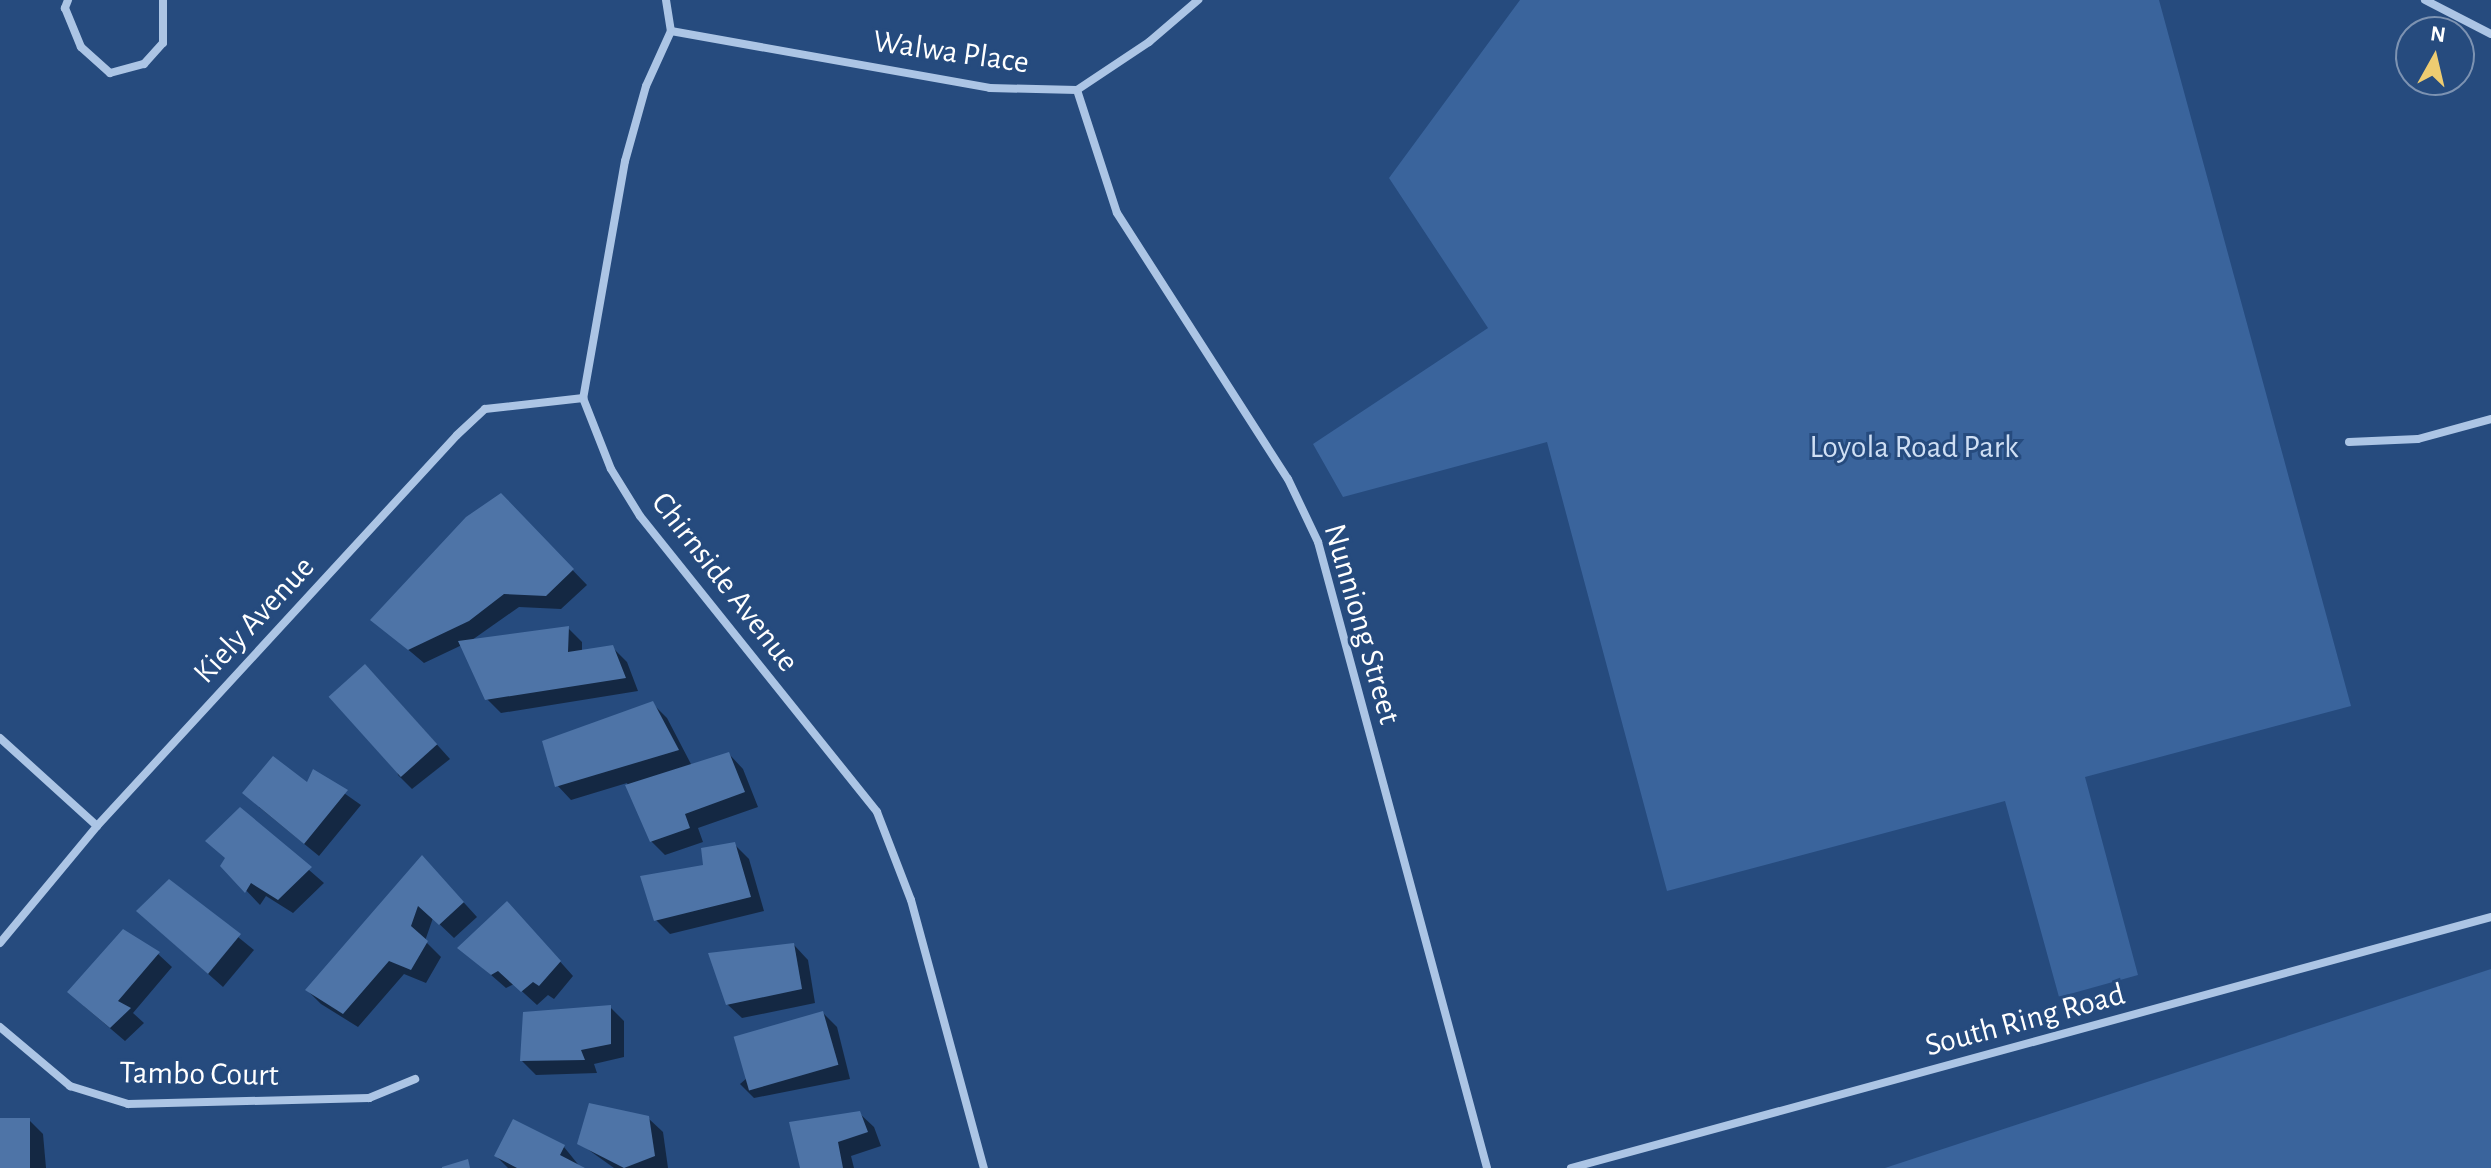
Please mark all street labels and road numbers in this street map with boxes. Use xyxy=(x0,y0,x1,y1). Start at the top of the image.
street label: Walwa Place xyxy=(871,22,1031,82)
street label: Chirnside Avenue xyxy=(643,485,807,679)
street label: Nunniong Street xyxy=(1315,520,1409,728)
street label: Kiely Avenue xyxy=(185,548,323,692)
street label: South Ring Road xyxy=(1921,975,2129,1065)
street label: Tambo Court xyxy=(119,1053,279,1095)

